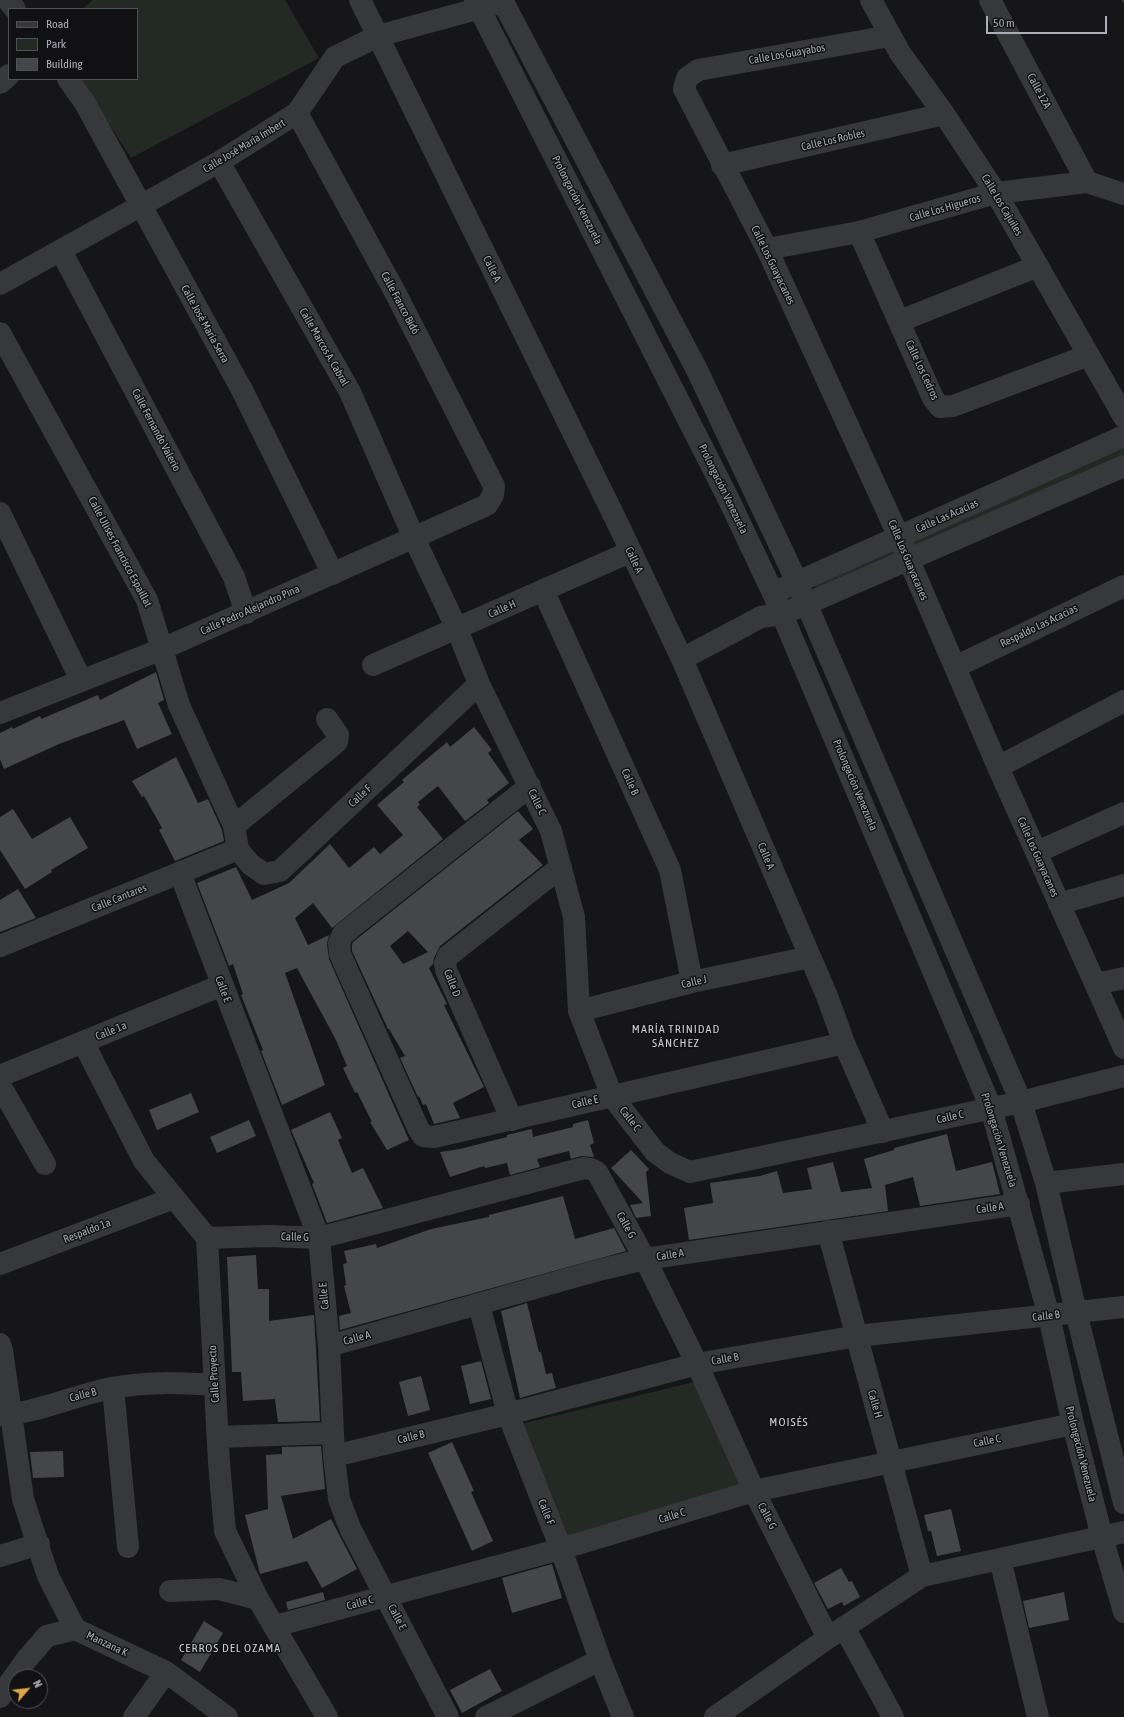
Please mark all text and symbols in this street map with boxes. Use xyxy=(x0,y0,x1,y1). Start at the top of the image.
legend xyxy=(8,8,138,80)
scale bar xyxy=(988,8,1109,34)
text: 50 m xyxy=(993,16,1015,30)
text: Road xyxy=(46,17,69,31)
text: Park xyxy=(46,37,66,51)
street label: Calle Los Guayabos xyxy=(748,41,826,67)
text: Building xyxy=(46,57,83,71)
street label: Calle 12A xyxy=(1024,71,1054,111)
street label: Calle José María Imbert xyxy=(201,116,287,176)
street label: Calle Los Robles xyxy=(800,126,866,154)
street label: Prolongación Venezuela xyxy=(549,153,605,247)
street label: Calle Los Cajuiles xyxy=(979,172,1025,238)
street label: Calle Los Higueros xyxy=(908,192,982,224)
street label: Calle Los Guayacanes xyxy=(748,223,798,307)
street label: Calle A xyxy=(480,254,504,284)
street label: Calle Franco Bidó xyxy=(378,270,422,336)
street label: Calle José María Serra xyxy=(178,283,232,365)
street label: Calle Marcos A. Cabral xyxy=(296,306,352,388)
street label: Calle Los Cedros xyxy=(902,338,942,402)
street label: Calle Fernando Valerio xyxy=(129,387,183,473)
street label: Prolongación Venezuela xyxy=(696,442,750,536)
street label: Calle Ulises Francisco Espaillat xyxy=(85,495,155,609)
street label: Calle Las Acacias xyxy=(914,496,980,536)
street label: Calle Los Guayacanes xyxy=(885,518,931,602)
street label: Calle A xyxy=(622,545,646,575)
street label: Calle Pedro Alejandro Pina xyxy=(198,582,302,638)
street label: Calle H xyxy=(486,597,518,621)
street label: Respaldo Las Acacias xyxy=(998,602,1080,650)
street label: Prolongación Venezuela xyxy=(830,737,880,833)
street label: Calle B xyxy=(618,767,642,797)
street label: Calle F xyxy=(346,782,374,810)
street label: Calle C xyxy=(525,787,549,817)
street label: Calle Los Guayacanes xyxy=(1014,815,1062,899)
street label: Calle A xyxy=(755,841,777,871)
street label: Calle Cantares xyxy=(90,881,148,915)
street label: Calle D xyxy=(441,967,463,999)
street label: Calle J xyxy=(680,973,708,991)
street label: Calle E xyxy=(212,974,234,1004)
street label: Calle 1a xyxy=(93,1019,129,1043)
district label: MARÍA TRINIDAD SÁNCHEZ xyxy=(632,1022,720,1050)
street label: Prolongación Venezuela xyxy=(978,1091,1020,1189)
street label: Calle E xyxy=(570,1093,600,1111)
street label: Calle C xyxy=(617,1104,643,1134)
street label: Calle C xyxy=(935,1108,965,1126)
street label: Calle A xyxy=(975,1200,1005,1216)
street label: Calle G xyxy=(613,1210,639,1240)
street label: Respaldo 1a xyxy=(61,1216,113,1246)
street label: Calle G xyxy=(281,1230,309,1244)
street label: Calle A xyxy=(655,1246,685,1264)
street label: Calle E xyxy=(316,1282,332,1310)
street label: Calle B xyxy=(1032,1308,1060,1324)
street label: Calle A xyxy=(342,1328,372,1348)
street label: Calle Proyecto xyxy=(206,1345,222,1403)
street label: Calle B xyxy=(710,1350,740,1368)
street label: Calle B xyxy=(68,1385,98,1405)
street label: Calle H xyxy=(865,1388,885,1420)
street label: Prolongación Venezuela xyxy=(1063,1405,1099,1503)
district label: MOISÉS xyxy=(769,1415,809,1429)
street label: Calle B xyxy=(396,1427,426,1447)
street label: Calle C xyxy=(972,1432,1002,1450)
street label: Calle F xyxy=(535,1497,557,1527)
street label: Calle G xyxy=(755,1500,779,1532)
street label: Calle C xyxy=(657,1506,687,1526)
street label: Calle C xyxy=(345,1593,375,1613)
street label: Calle E xyxy=(385,1602,409,1632)
street label: Manzana K xyxy=(84,1629,130,1659)
district label: CERROS DEL OZAMA xyxy=(179,1641,281,1655)
north arrow xyxy=(8,1669,48,1709)
text: N xyxy=(31,1678,45,1690)

